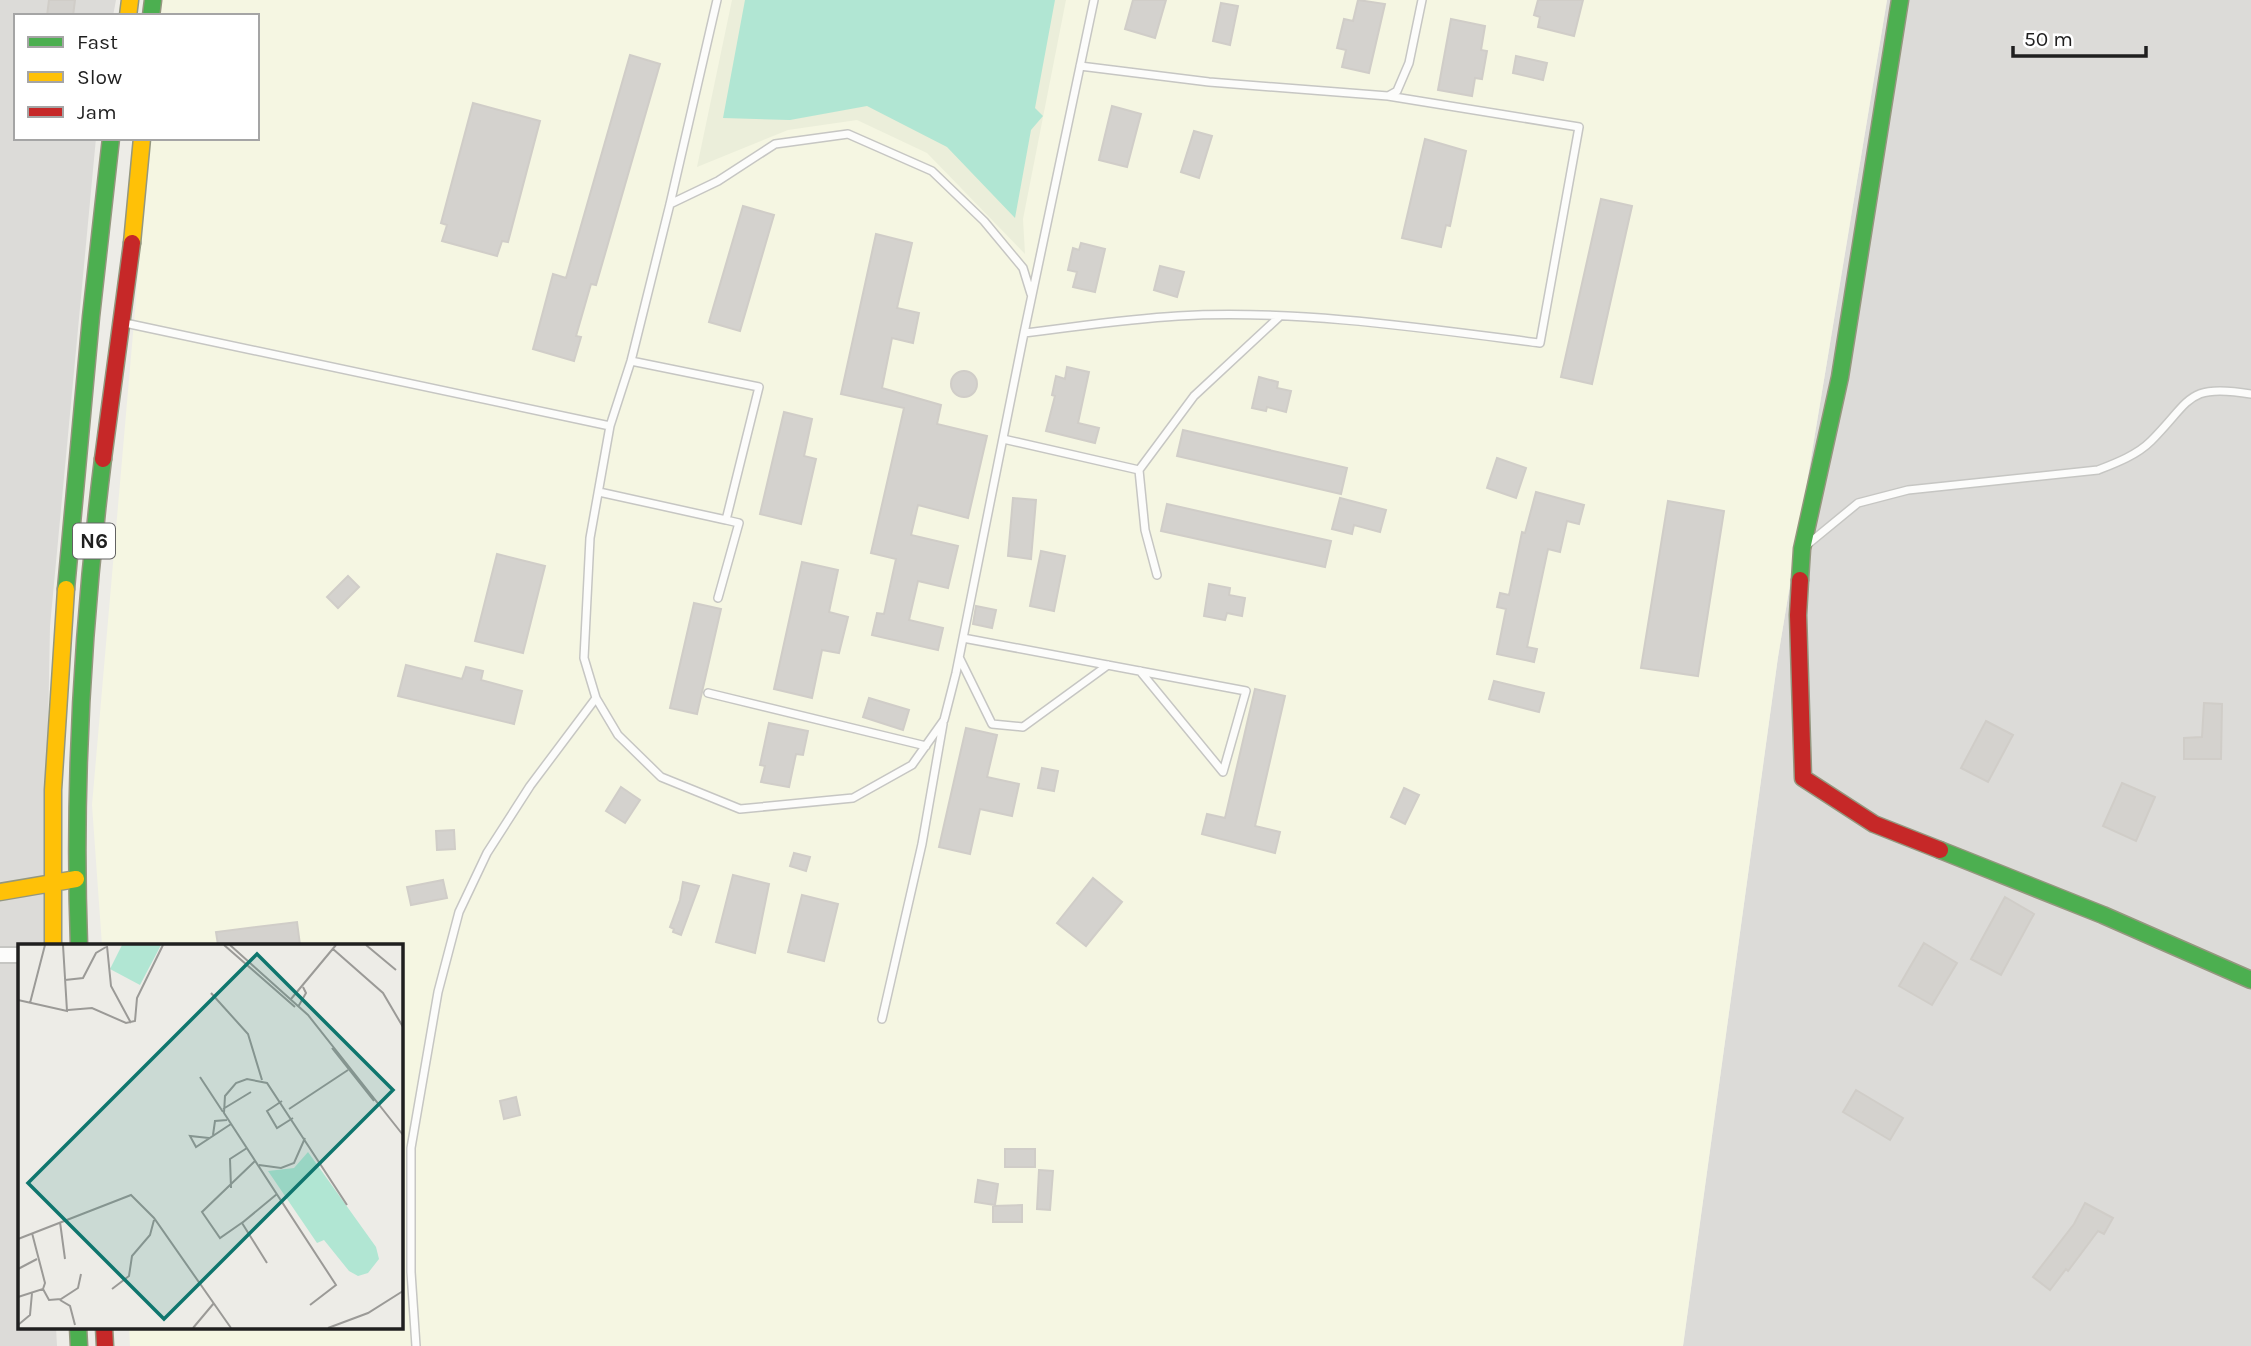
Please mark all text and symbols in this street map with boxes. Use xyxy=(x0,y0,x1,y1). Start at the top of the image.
legend xyxy=(14,14,259,140)
scale bar xyxy=(2013,14,2146,58)
text: 50 m xyxy=(2024,27,2073,51)
text: Fast xyxy=(77,30,118,54)
text: Slow xyxy=(77,65,122,89)
text: Jam xyxy=(77,100,117,124)
road number: N6 xyxy=(73,524,115,558)
inset map xyxy=(18,944,402,1328)

